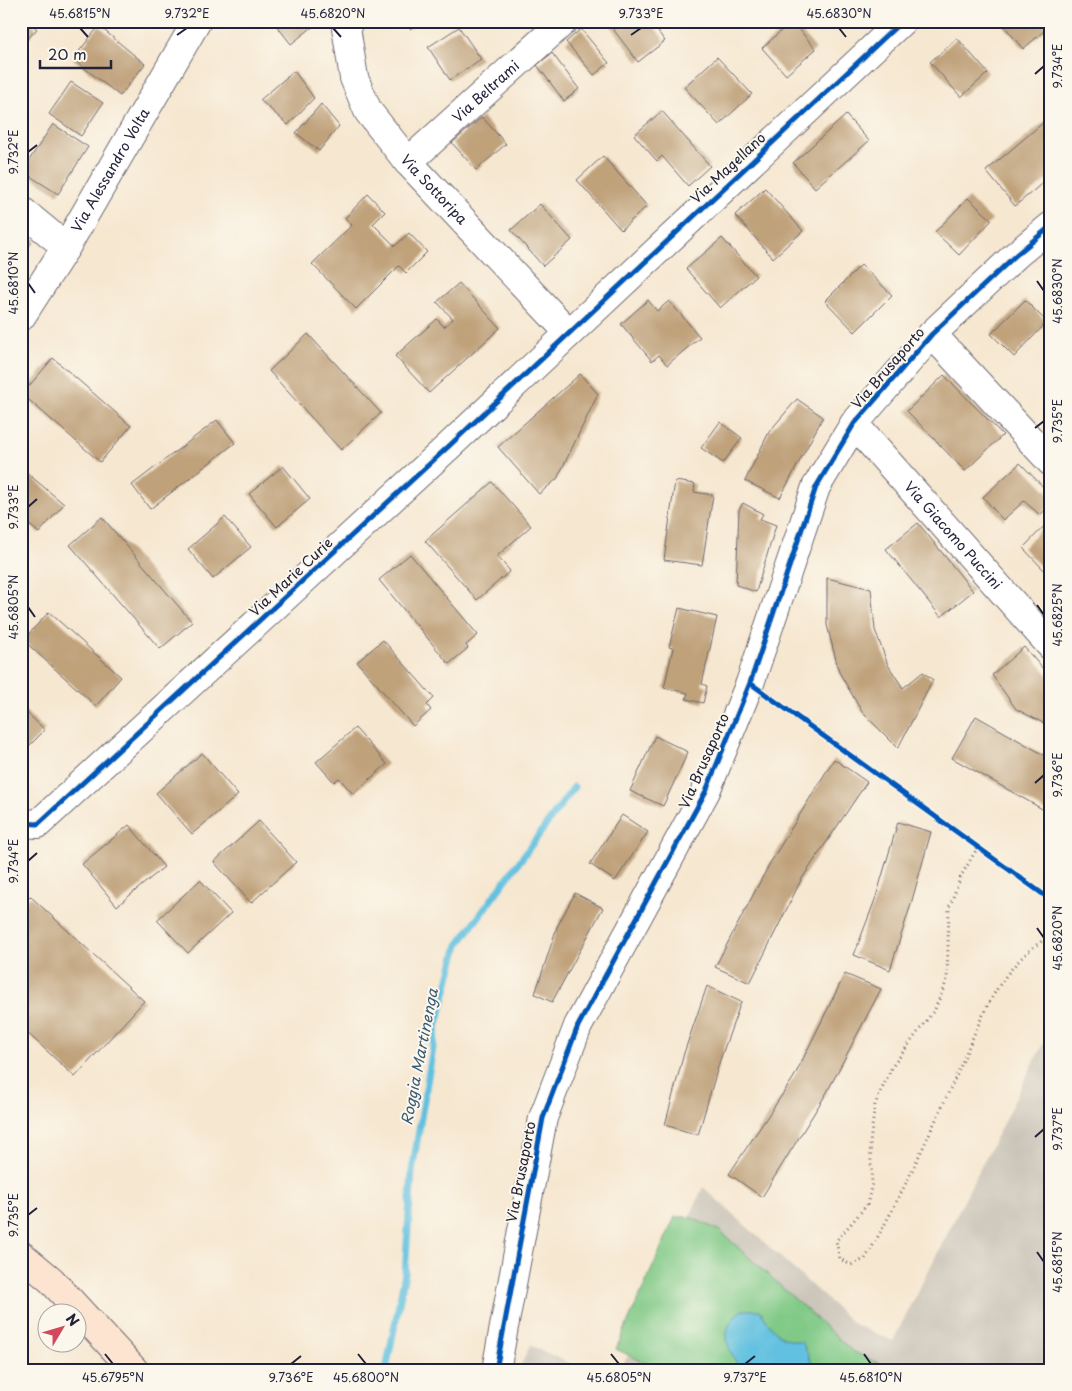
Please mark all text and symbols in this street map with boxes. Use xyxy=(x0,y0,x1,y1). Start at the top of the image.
text: 45.6815°N xyxy=(49,4,111,22)
text: 9.732°E xyxy=(164,4,210,22)
text: 45.6820°N xyxy=(301,4,365,22)
text: 9.733°E xyxy=(619,4,663,22)
text: 45.6830°N xyxy=(806,4,872,22)
scale bar xyxy=(40,38,111,70)
text: 20 m xyxy=(48,42,87,65)
text: 9.734°E xyxy=(1048,44,1066,88)
street label: Via Beltrami xyxy=(447,55,524,127)
street label: Via Alessandro Volta xyxy=(66,104,155,236)
street label: Via Magellano xyxy=(685,127,770,208)
text: 9.732°E xyxy=(4,129,22,175)
street label: Via Sottoripa xyxy=(396,150,473,229)
text: 45.6810°N xyxy=(4,252,22,314)
text: 45.6830°N xyxy=(1048,258,1066,324)
street label: Via Brusaporto xyxy=(846,322,929,413)
text: 9.735°E xyxy=(1048,399,1066,443)
street label: Via Giacomo Puccini xyxy=(899,476,1007,594)
text: 9.733°E xyxy=(4,485,22,529)
street label: Via Marie Curie xyxy=(244,532,337,621)
text: 45.6805°N xyxy=(4,575,22,639)
text: 45.6825°N xyxy=(1048,583,1066,647)
street label: Via Brusaporto xyxy=(673,709,734,812)
text: 9.736°E xyxy=(1048,752,1066,798)
text: 9.734°E xyxy=(4,839,22,883)
text: 45.6820°N xyxy=(1048,906,1066,970)
water label: Roggia Martinenga xyxy=(394,986,443,1127)
text: 9.737°E xyxy=(1048,1107,1066,1151)
street label: Via Brusaporto xyxy=(500,1119,541,1224)
text: 9.735°E xyxy=(4,1193,22,1237)
text: 45.6815°N xyxy=(1048,1231,1066,1293)
north arrow xyxy=(38,1304,88,1354)
text: N xyxy=(61,1309,84,1331)
text: 45.6795°N xyxy=(82,1368,144,1386)
text: 9.736°E xyxy=(268,1368,314,1386)
text: 45.6800°N xyxy=(333,1368,399,1386)
text: 45.6805°N xyxy=(587,1368,651,1386)
text: 9.737°E xyxy=(723,1368,767,1386)
text: 45.6810°N xyxy=(840,1368,902,1386)

